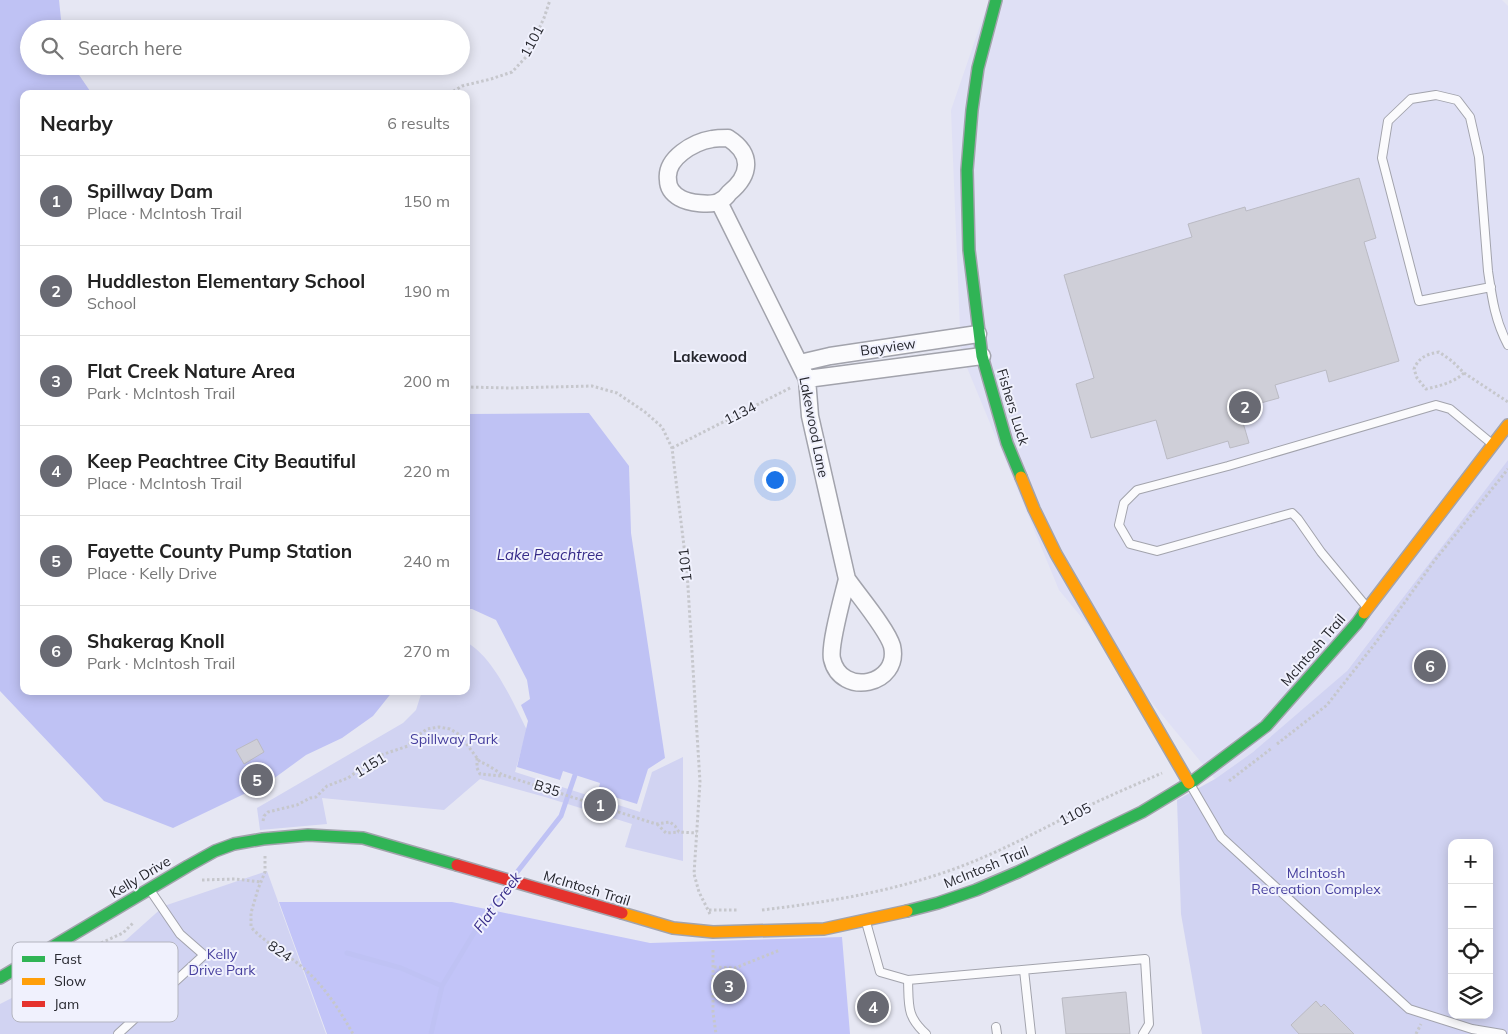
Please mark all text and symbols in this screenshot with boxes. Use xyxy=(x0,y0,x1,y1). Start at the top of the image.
search box xyxy=(20,20,470,75)
street label: 1101 xyxy=(516,22,548,60)
icon: search xyxy=(38,34,66,62)
text: Search here xyxy=(78,36,182,60)
text: Nearby xyxy=(40,110,113,136)
text: 6 results xyxy=(387,113,450,133)
text: Spillway Dam xyxy=(87,179,213,203)
text: 1 xyxy=(51,191,61,211)
text: 150 m xyxy=(403,191,450,211)
text: Place · McIntosh Trail xyxy=(87,203,242,223)
text: Huddleston Elementary School xyxy=(87,269,365,293)
text: 2 xyxy=(51,281,61,301)
text: 190 m xyxy=(403,281,450,301)
text: School xyxy=(87,293,136,313)
street label: Bayview xyxy=(859,334,917,360)
district label: Lakewood xyxy=(673,347,747,366)
text: Flat Creek Nature Area xyxy=(87,359,295,383)
street label: Fishers Luck xyxy=(993,366,1033,448)
text: 3 xyxy=(51,371,61,391)
text: 200 m xyxy=(403,371,450,391)
street label: Lakewood Lane xyxy=(795,375,833,479)
text: Park · McIntosh Trail xyxy=(87,383,235,403)
pin: 2 xyxy=(1229,388,1261,426)
street label: 1134 xyxy=(721,397,760,429)
text: Keep Peachtree City Beautiful xyxy=(87,449,356,473)
text: 4 xyxy=(51,461,61,481)
text: 220 m xyxy=(403,461,450,481)
your location xyxy=(762,467,788,493)
text: Place · McIntosh Trail xyxy=(87,473,242,493)
text: Fayette County Pump Station xyxy=(87,539,352,563)
water label: Lake Peachtree xyxy=(497,545,603,564)
street label: 1101 xyxy=(674,547,696,583)
text: 5 xyxy=(51,551,61,571)
text: 240 m xyxy=(403,551,450,571)
text: Place · Kelly Drive xyxy=(87,563,217,583)
street label: McIntosh Trail xyxy=(1277,610,1349,690)
text: Shakerag Knoll xyxy=(87,629,225,653)
text: 6 xyxy=(51,641,61,661)
text: 270 m xyxy=(403,641,450,661)
pin: 6 xyxy=(1414,647,1446,685)
text: Park · McIntosh Trail xyxy=(87,653,235,673)
park label: Spillway Park xyxy=(410,730,499,748)
street label: 1151 xyxy=(351,749,389,781)
pin: 5 xyxy=(241,761,273,799)
street label: B35 xyxy=(532,775,562,801)
pin: 1 xyxy=(584,786,616,824)
street label: 1105 xyxy=(1056,798,1094,830)
map controls xyxy=(1448,839,1493,1019)
button: + xyxy=(1448,839,1493,884)
street label: McIntosh Trail xyxy=(941,842,1031,892)
street label: Kelly Drive xyxy=(106,852,174,902)
park label: McIntosh Recreation Complex xyxy=(1251,864,1381,898)
street label: McIntosh Trail xyxy=(541,866,633,910)
water label: Flat Creek xyxy=(469,867,526,936)
button: − xyxy=(1448,884,1493,929)
button: locate xyxy=(1448,929,1493,974)
street label: 824 xyxy=(265,936,296,966)
legend xyxy=(12,942,178,1022)
park label: Kelly Drive Park xyxy=(189,945,256,979)
text: Fast xyxy=(54,950,82,968)
pin: 3 xyxy=(713,967,745,1005)
text: Slow xyxy=(54,972,86,990)
button: layers xyxy=(1448,974,1493,1019)
pin: 4 xyxy=(857,988,889,1026)
text: Jam xyxy=(54,995,79,1013)

